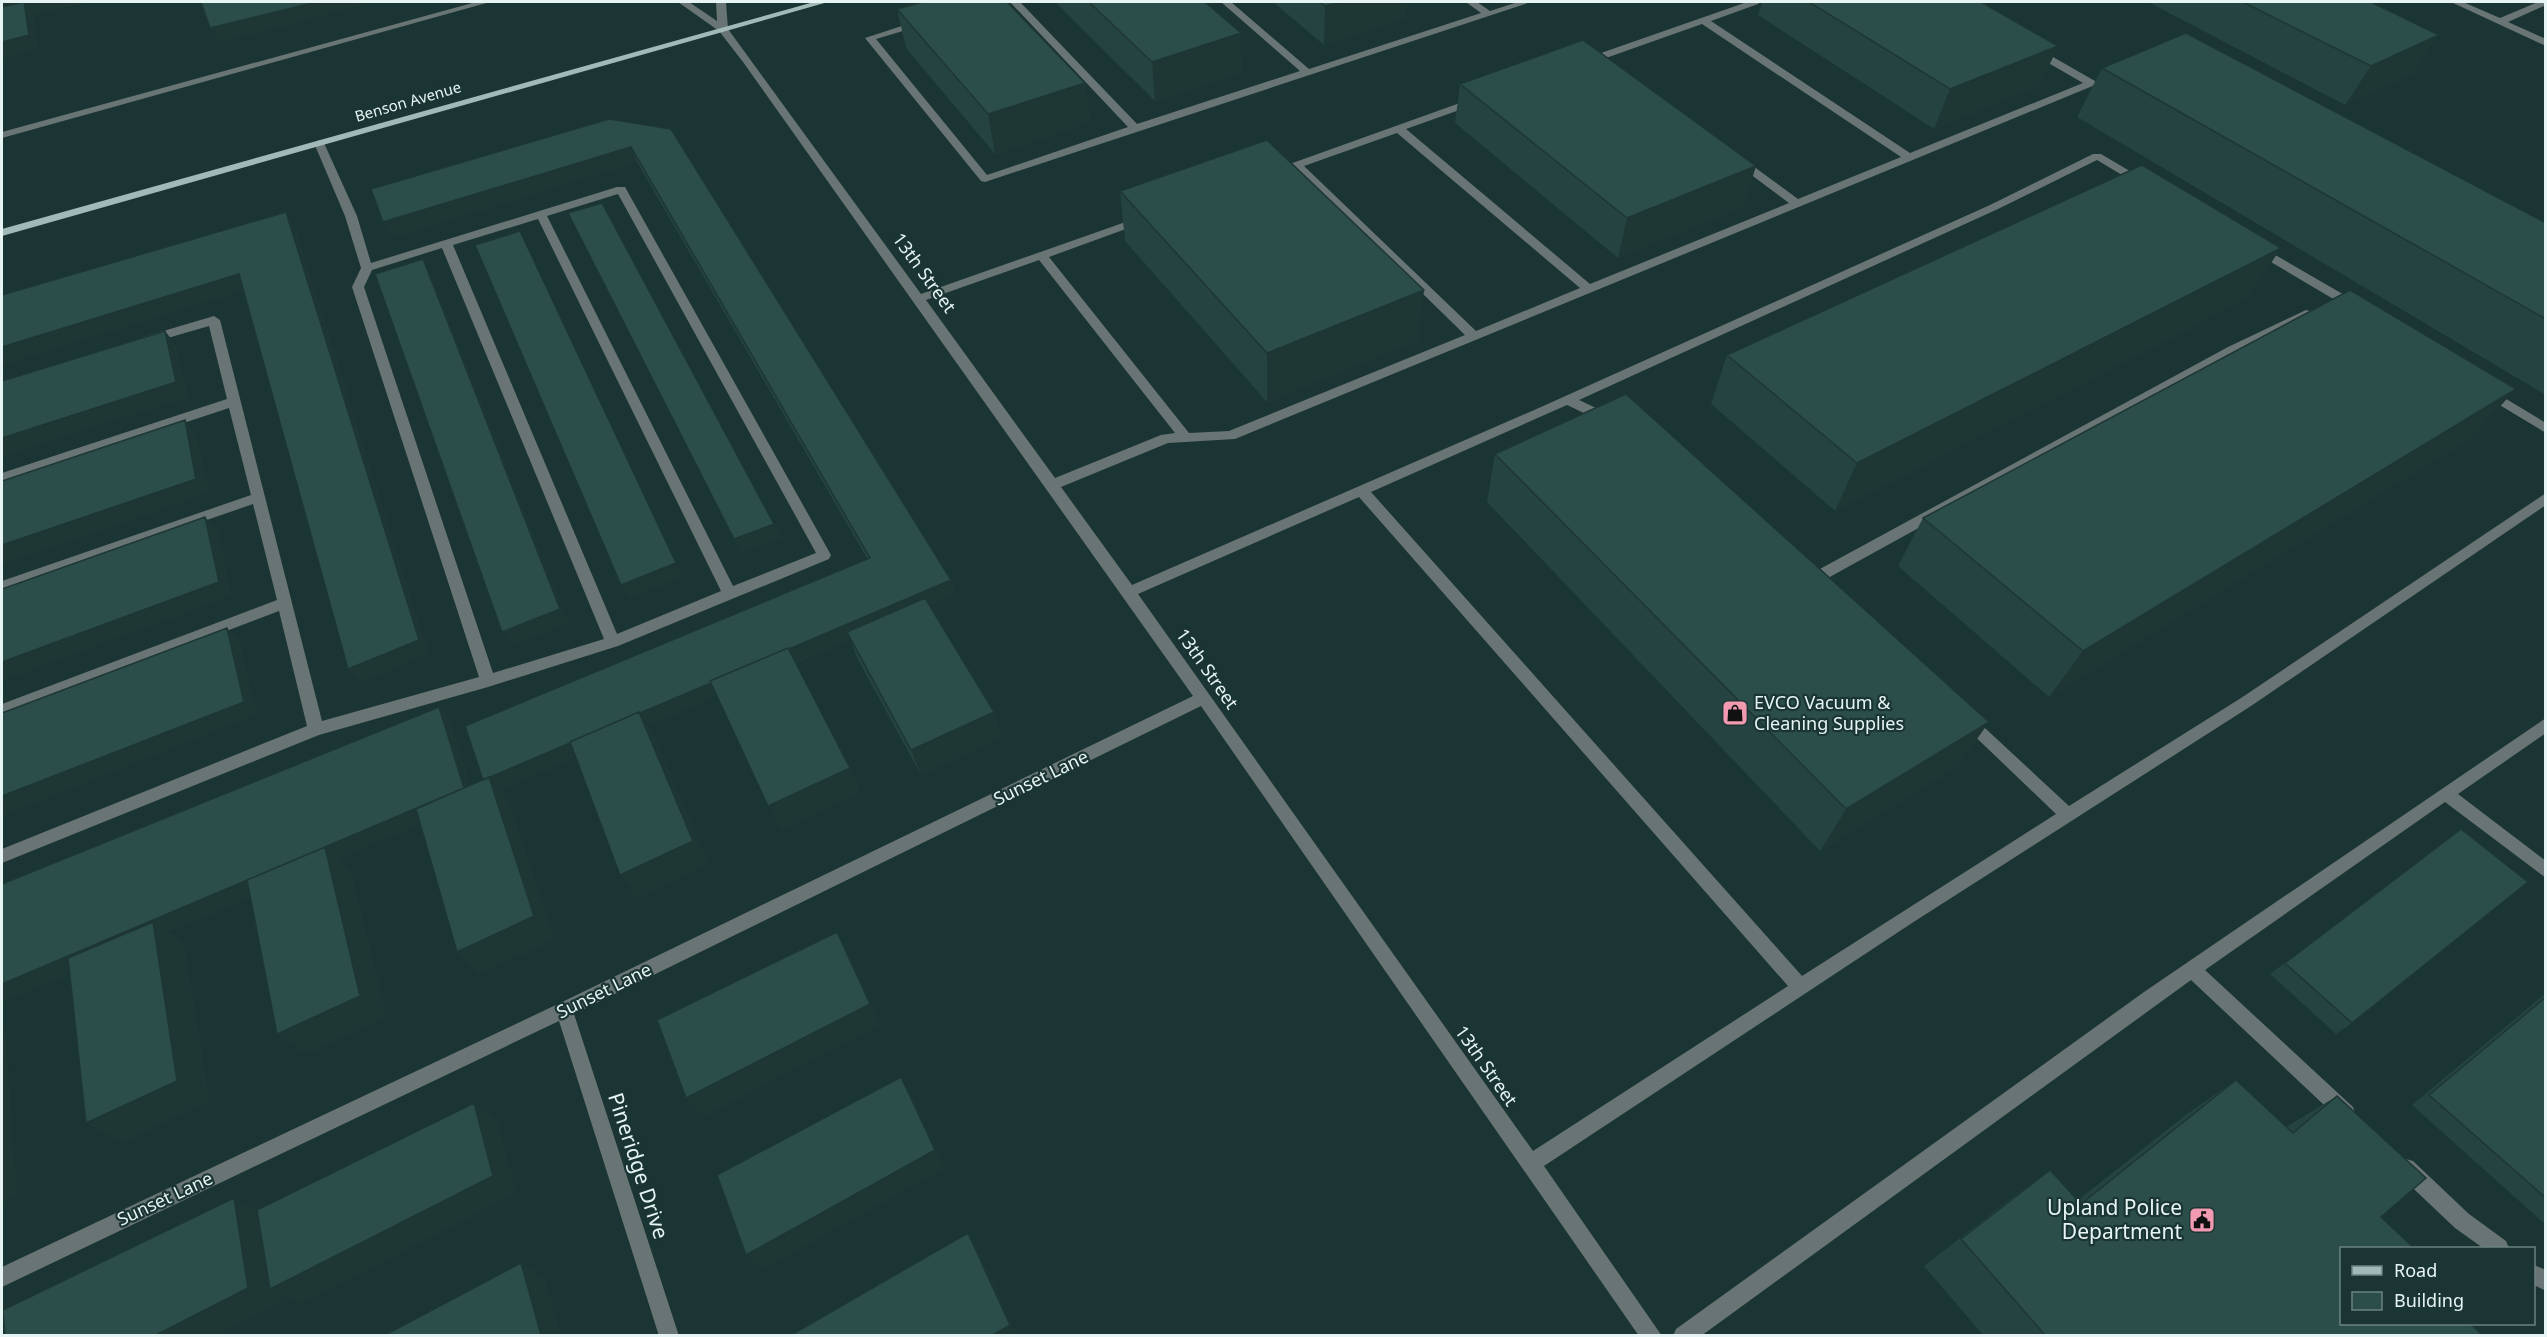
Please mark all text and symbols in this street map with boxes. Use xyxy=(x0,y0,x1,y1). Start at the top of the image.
street label: Benson Avenue xyxy=(352,76,463,126)
street label: 13th Street xyxy=(888,228,962,318)
street label: 13th Street xyxy=(1171,623,1245,714)
place label: EVCO Vacuum & Cleaning Supplies xyxy=(1754,690,1904,735)
shop icon: EVCO Vacuum & Cleaning Supplies xyxy=(1720,698,1750,728)
street label: Sunset Lane xyxy=(989,744,1092,810)
street label: Sunset Lane xyxy=(552,957,655,1023)
street label: 13th Street xyxy=(1450,1020,1524,1111)
street label: Pineridge Drive xyxy=(602,1089,676,1242)
street label: Sunset Lane xyxy=(113,1165,216,1231)
place label: Upland Police Department xyxy=(2047,1193,2182,1245)
public building icon: Upland Police Department xyxy=(2187,1205,2217,1235)
legend xyxy=(2340,1247,2535,1325)
text: Road xyxy=(2394,1258,2437,1282)
text: Building xyxy=(2394,1288,2464,1312)

